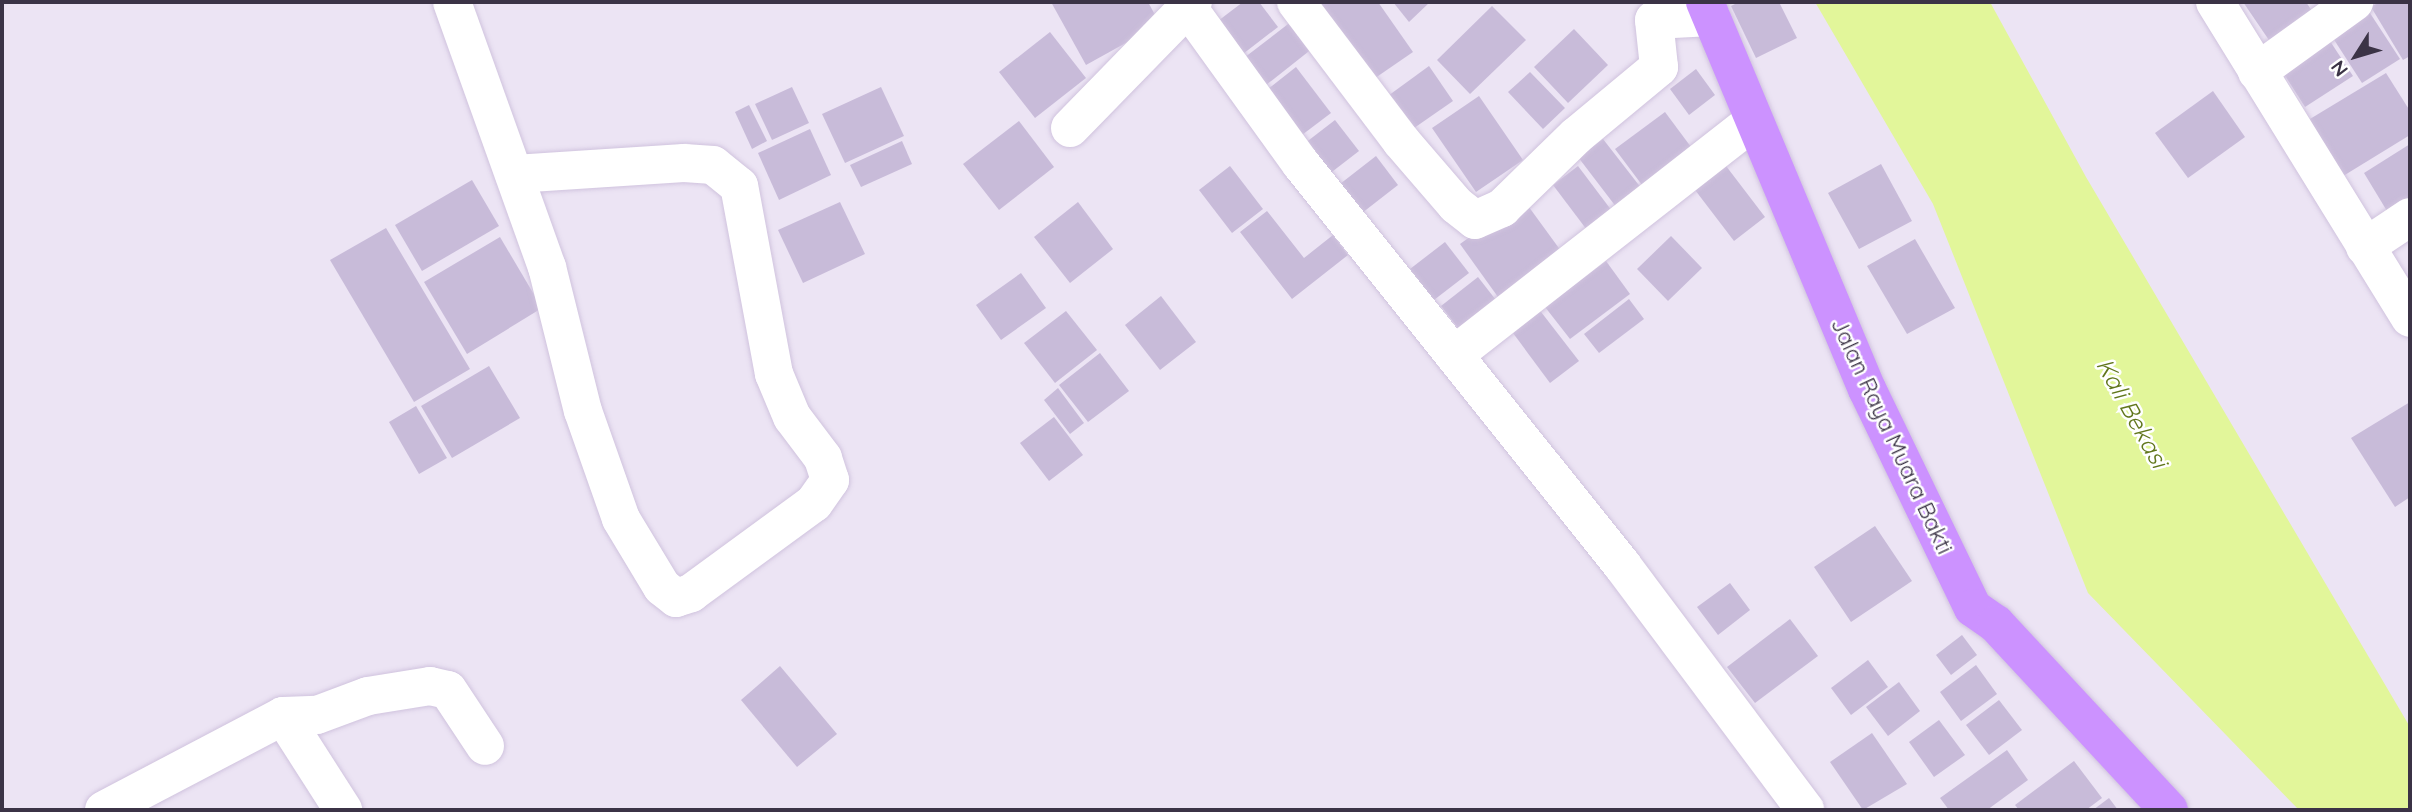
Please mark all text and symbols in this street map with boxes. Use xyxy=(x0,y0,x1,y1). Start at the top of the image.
north arrow xyxy=(2321,21,2391,91)
text: N xyxy=(2325,56,2353,81)
street label: Jalan Raya Muara Bakti xyxy=(1825,314,1959,558)
water label: Kali Bekasi xyxy=(2090,353,2174,473)

